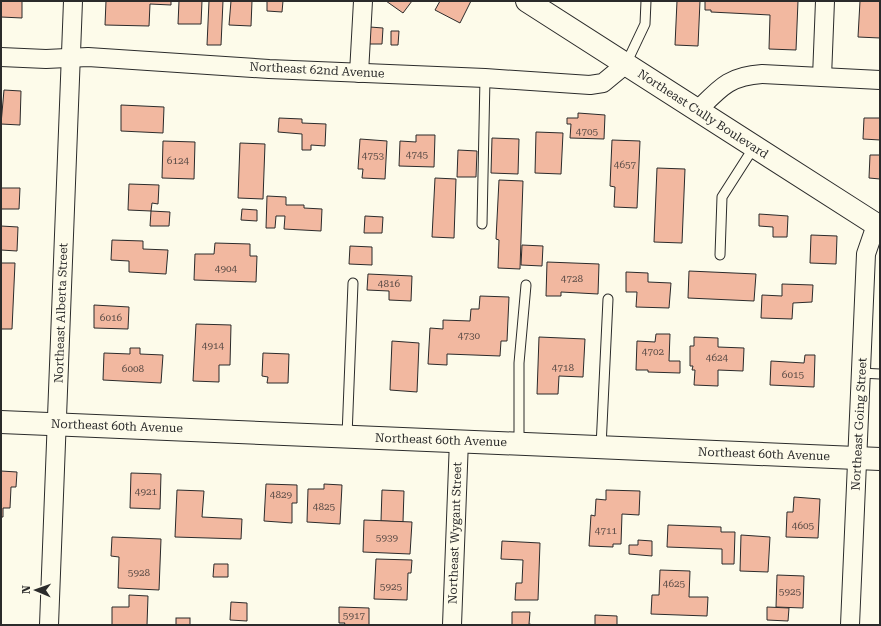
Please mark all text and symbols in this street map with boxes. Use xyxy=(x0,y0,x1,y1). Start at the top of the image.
street label: Northeast 62nd Avenue xyxy=(249,59,385,81)
street label: Northeast Cully Boulevard xyxy=(635,66,771,162)
house number: 4705 xyxy=(576,126,599,137)
house number: 4745 xyxy=(406,149,429,160)
house number: 4753 xyxy=(362,150,385,161)
house number: 6124 xyxy=(167,155,190,166)
house number: 4657 xyxy=(614,159,637,170)
street label: Northeast Alberta Street xyxy=(52,242,70,383)
house number: 4904 xyxy=(215,263,238,274)
house number: 4728 xyxy=(561,273,584,284)
house number: 4816 xyxy=(378,278,401,289)
house number: 6016 xyxy=(100,312,123,323)
house number: 4730 xyxy=(458,330,481,341)
house number: 4914 xyxy=(202,340,225,351)
house number: 4702 xyxy=(642,346,665,357)
house number: 4624 xyxy=(706,352,729,363)
street label: Northeast Going Street xyxy=(849,357,870,491)
house number: 4718 xyxy=(552,362,575,373)
house number: 6008 xyxy=(122,363,145,374)
house number: 6015 xyxy=(782,369,805,380)
street label: Northeast 60th Avenue xyxy=(51,417,184,435)
street label: Northeast 60th Avenue xyxy=(375,431,508,449)
street label: Northeast 60th Avenue xyxy=(698,445,831,463)
street label: Northeast Wygant Street xyxy=(446,461,464,604)
house number: 4921 xyxy=(135,486,158,497)
house number: 4829 xyxy=(270,489,293,500)
house number: 4825 xyxy=(313,501,336,512)
house number: 4605 xyxy=(792,520,815,531)
house number: 4711 xyxy=(595,525,618,536)
house number: 5939 xyxy=(376,532,399,543)
house number: 5928 xyxy=(128,567,151,578)
north arrow xyxy=(16,570,56,610)
house number: 4625 xyxy=(663,578,686,589)
house number: 5925 xyxy=(380,581,403,592)
text: N xyxy=(20,585,33,594)
house number: 5925 xyxy=(779,586,802,597)
house number: 5917 xyxy=(343,610,366,621)

